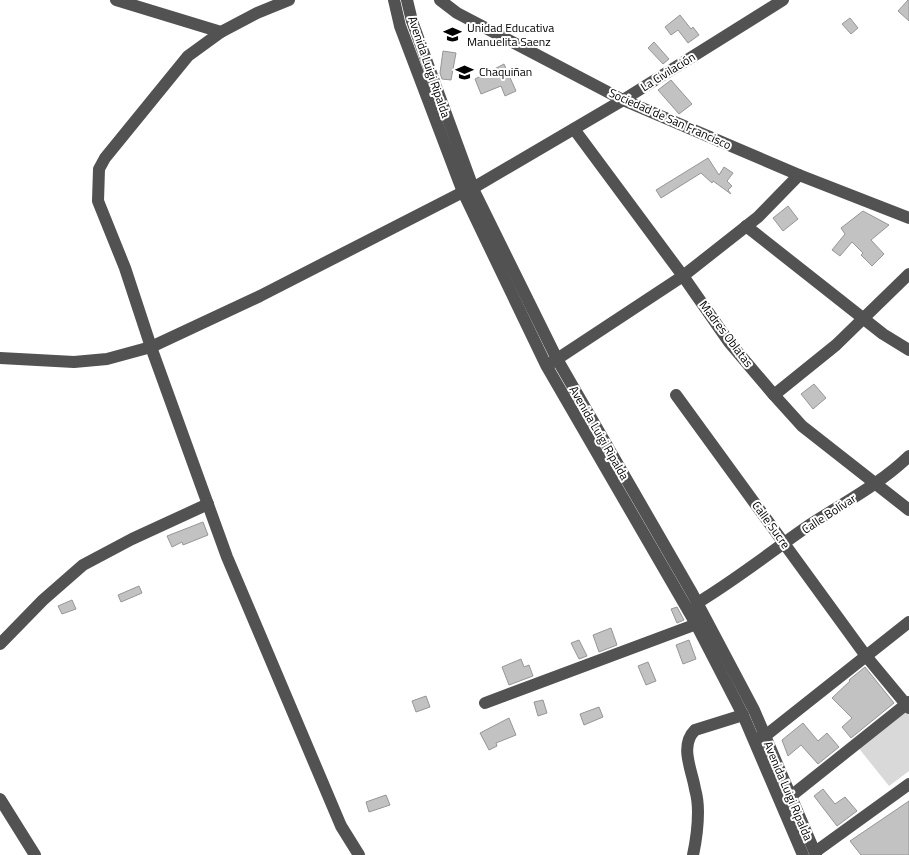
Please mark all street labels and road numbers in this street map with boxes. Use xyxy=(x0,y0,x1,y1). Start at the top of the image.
street label: Avenida Luigi Ripalda xyxy=(403,13,456,120)
street label: La Civilación xyxy=(637,47,699,96)
street label: Sociedad de San Francisco xyxy=(606,83,735,154)
street label: Madres Oblatas xyxy=(695,296,758,372)
street label: Avenida Luigi Ripalda xyxy=(565,382,634,484)
street label: Calle Bolívar xyxy=(798,489,860,538)
street label: Calle Sucre xyxy=(748,497,795,553)
street label: Avenida Luigi Ripalda xyxy=(759,738,818,843)

